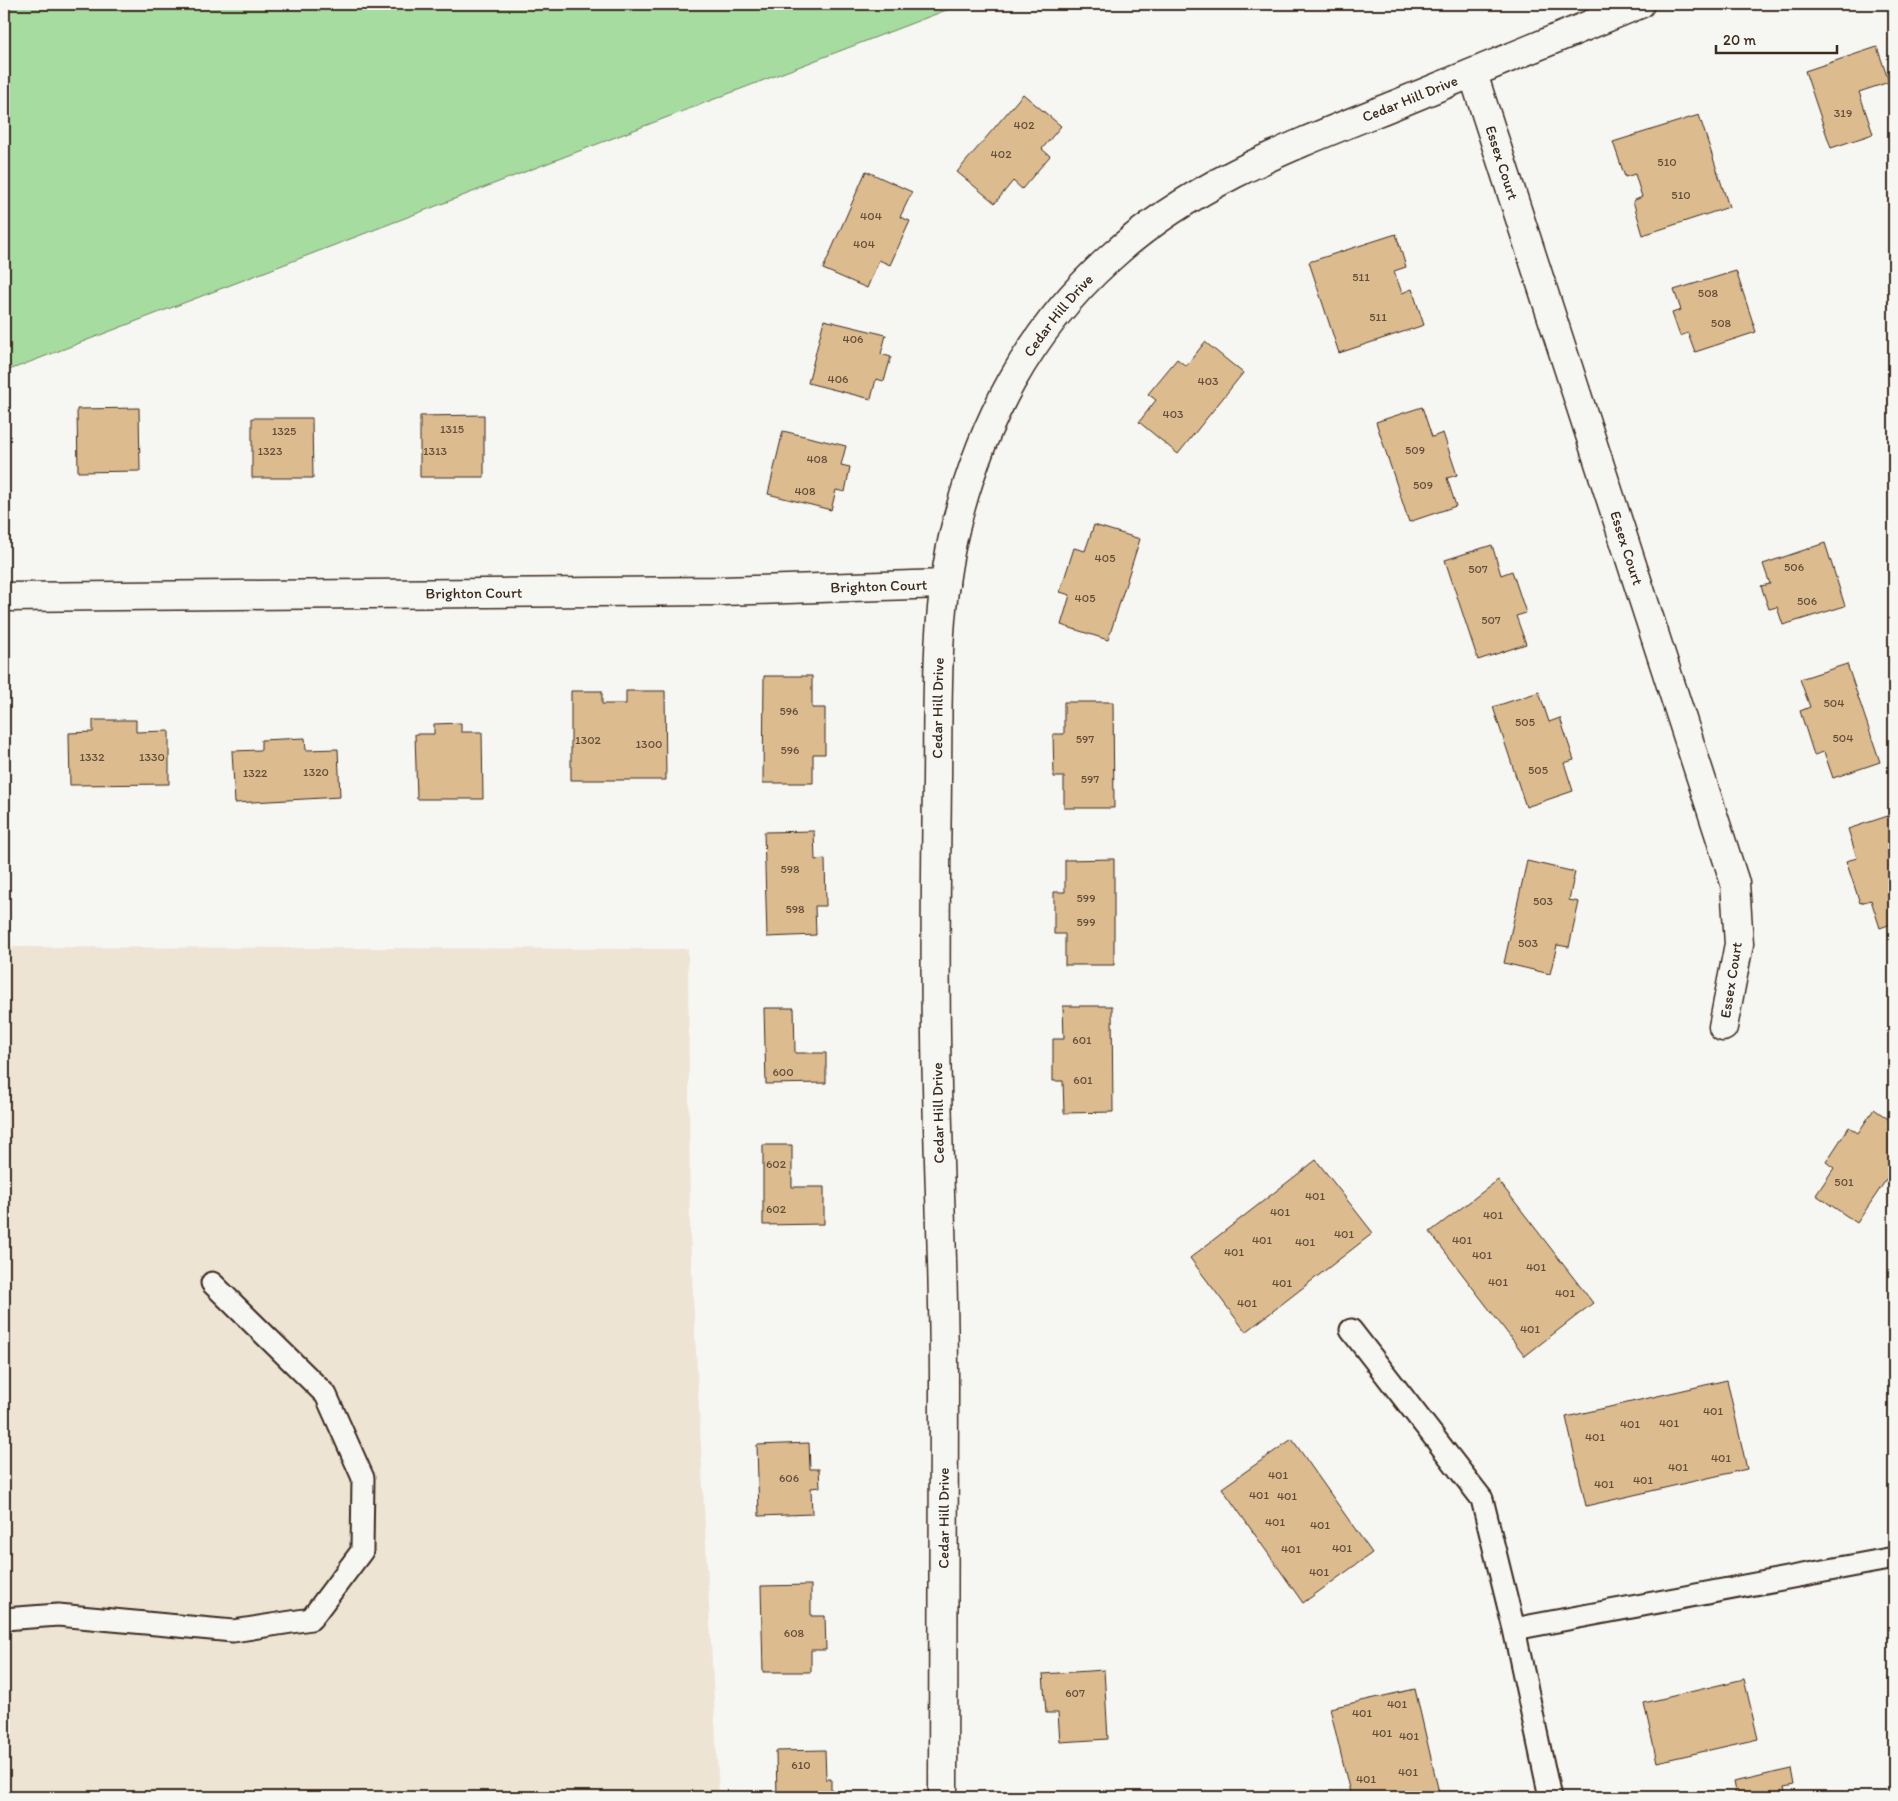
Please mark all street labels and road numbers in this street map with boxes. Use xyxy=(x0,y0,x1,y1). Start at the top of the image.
street label: Cedar Hill Drive xyxy=(1360,71,1460,126)
street label: Essex Court xyxy=(1481,123,1522,202)
street label: Cedar Hill Drive xyxy=(1020,270,1097,360)
street label: Essex Court xyxy=(1606,509,1647,588)
street label: Brighton Court xyxy=(830,576,928,597)
street label: Brighton Court xyxy=(425,584,523,602)
street label: Cedar Hill Drive xyxy=(928,657,948,759)
street label: Essex Court xyxy=(1716,940,1746,1019)
street label: Cedar Hill Drive xyxy=(928,1062,948,1164)
street label: Cedar Hill Drive xyxy=(935,1467,953,1569)

